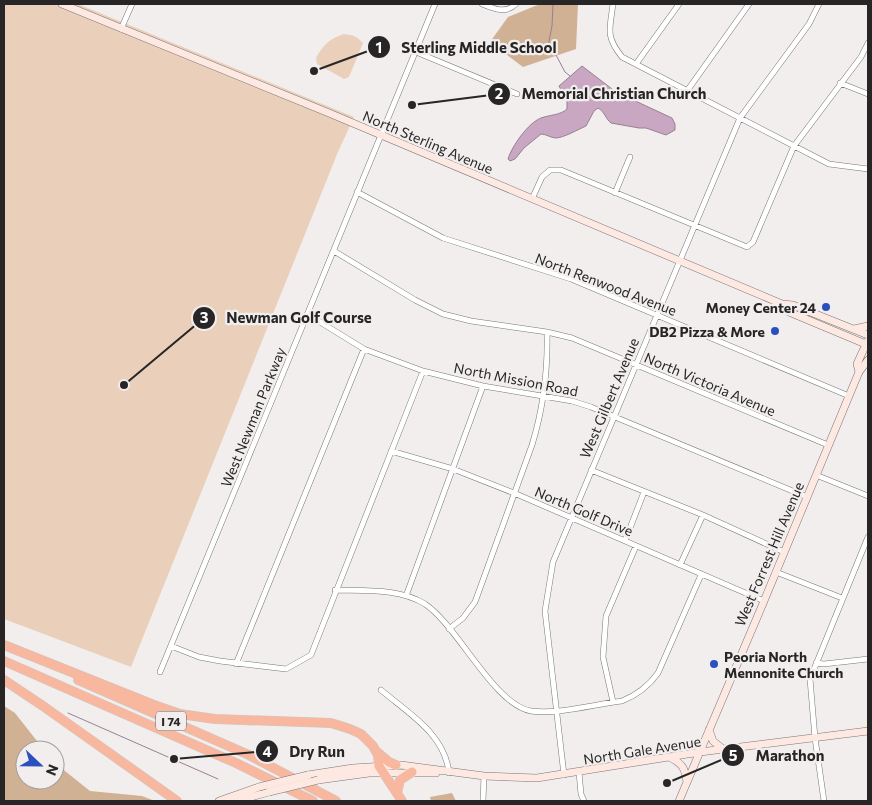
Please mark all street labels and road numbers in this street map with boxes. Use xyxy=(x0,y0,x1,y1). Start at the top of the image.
street label: North Sterling Avenue xyxy=(360,107,496,177)
street label: North Renwood Avenue xyxy=(533,249,679,319)
street label: West Gilbert Avenue xyxy=(576,335,642,461)
street label: West Newman Parkway xyxy=(217,345,289,489)
street label: North Victoria Avenue xyxy=(642,349,778,419)
street label: North Mission Road xyxy=(453,359,579,399)
street label: West Forrest Hill Avenue xyxy=(731,479,807,629)
street label: North Golf Drive xyxy=(532,483,636,539)
road number: I 74 xyxy=(156,711,186,730)
street label: North Gale Avenue xyxy=(582,732,702,768)

